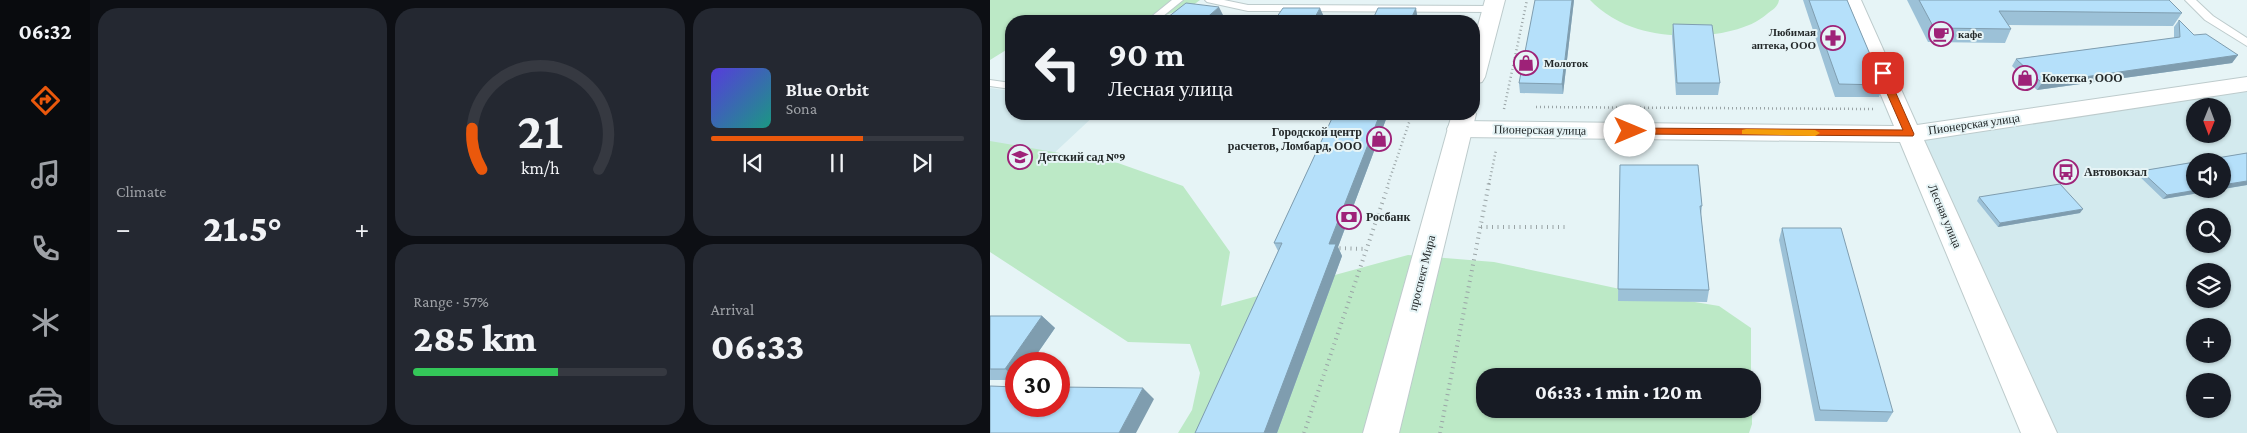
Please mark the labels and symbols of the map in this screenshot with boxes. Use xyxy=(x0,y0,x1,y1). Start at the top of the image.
cafe icon: кафе xyxy=(1928,21,1954,47)
pharmacy icon: Любимая аптека, ООО xyxy=(1820,25,1846,51)
place label: Любимая аптека, ООО xyxy=(1752,26,1816,52)
place label: кафе xyxy=(1958,28,1982,40)
shop icon: Молоток xyxy=(1513,50,1539,76)
pin xyxy=(1862,52,1904,94)
place label: Молоток xyxy=(1544,57,1589,69)
shop icon: Кокетка , ООО xyxy=(2012,65,2038,91)
place label: Кокетка , ООО xyxy=(2042,71,2123,85)
north arrow xyxy=(2186,98,2231,142)
position arrow xyxy=(1603,104,1655,156)
street label: Пионерская улица xyxy=(1927,111,2021,137)
street label: Пионерская улица xyxy=(1494,122,1587,138)
place label: Городской центр расчетов, Ломбард, ООО xyxy=(1228,125,1362,153)
shop icon: Городской центр расчетов, Ломбард, ООО xyxy=(1366,126,1392,152)
school or university icon: Детский сад №9 xyxy=(1007,144,1033,170)
place label: Детский сад №9 xyxy=(1038,150,1126,164)
bus stop icon: Автовокзал xyxy=(2053,159,2079,185)
place label: Автовокзал xyxy=(2084,165,2147,179)
street label: Лесная улица xyxy=(1925,182,1965,251)
bank icon: Росбанк xyxy=(1336,204,1362,230)
place label: Росбанк xyxy=(1366,210,1410,224)
street label: проспект Мира xyxy=(1406,233,1438,312)
speed limit sign: 30 xyxy=(1005,352,1070,417)

